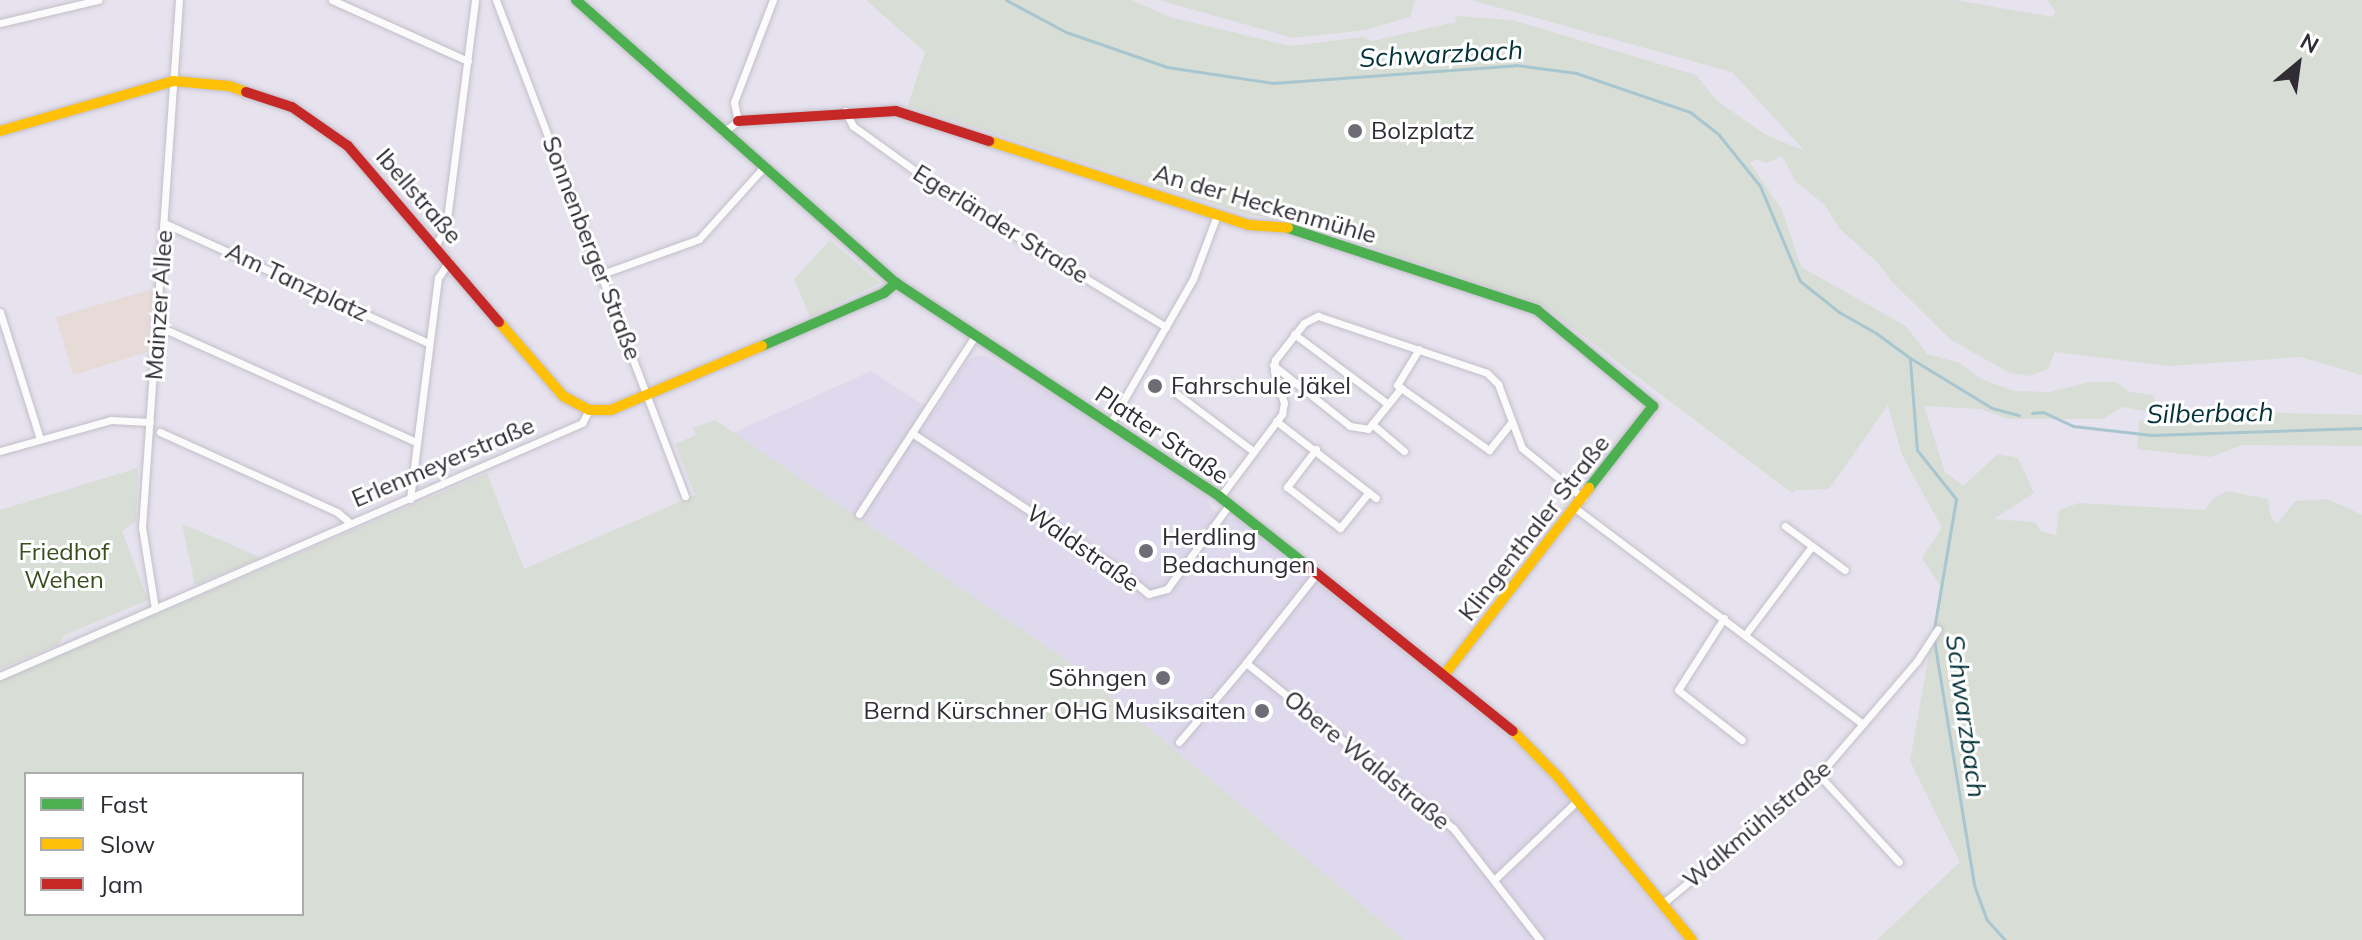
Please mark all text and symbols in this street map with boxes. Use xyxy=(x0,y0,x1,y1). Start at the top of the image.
north arrow xyxy=(2258,24,2338,104)
text: N xyxy=(2296,27,2324,59)
water label: Schwarzbach xyxy=(1358,34,1524,74)
place label: Bolzplatz xyxy=(1371,117,1475,145)
marker: Bolzplatz xyxy=(1346,122,1364,140)
street label: Sonnenberger Straße xyxy=(536,132,648,364)
street label: Ibellstraße xyxy=(370,143,468,249)
street label: Egerländer Straße xyxy=(908,158,1094,290)
street label: An der Heckenmühle xyxy=(1150,158,1380,250)
street label: Mainzer Allee xyxy=(139,229,179,381)
street label: Am Tanzplatz xyxy=(221,236,373,328)
place label: Fahrschule Jäkel xyxy=(1171,372,1351,400)
marker: Fahrschule Jäkel xyxy=(1146,377,1164,395)
street label: Platter Straße xyxy=(1090,380,1234,490)
water label: Silberbach xyxy=(2146,396,2274,430)
street label: Erlenmeyerstraße xyxy=(347,411,539,513)
street label: Klingenthaler Straße xyxy=(1453,430,1615,626)
street label: Waldstraße xyxy=(1021,499,1145,597)
place label: Herdling Bedachungen xyxy=(1162,523,1316,579)
park label: Friedhof Wehen xyxy=(19,538,109,594)
marker: Herdling Bedachungen xyxy=(1137,542,1155,560)
water label: Schwarzbach xyxy=(1939,632,1993,800)
place label: Söhngen xyxy=(1049,664,1147,692)
marker: Söhngen xyxy=(1154,669,1172,687)
street label: Obere Waldstraße xyxy=(1278,684,1456,836)
place label: Bernd Kürschner OHG Musiksaiten xyxy=(863,697,1246,725)
marker: Bernd Kürschner OHG Musiksaiten xyxy=(1253,702,1271,720)
street label: Walkmühlstraße xyxy=(1677,754,1837,894)
legend xyxy=(24,772,304,916)
text: Fast xyxy=(100,789,148,819)
text: Slow xyxy=(100,829,155,859)
text: Jam xyxy=(100,869,143,899)

